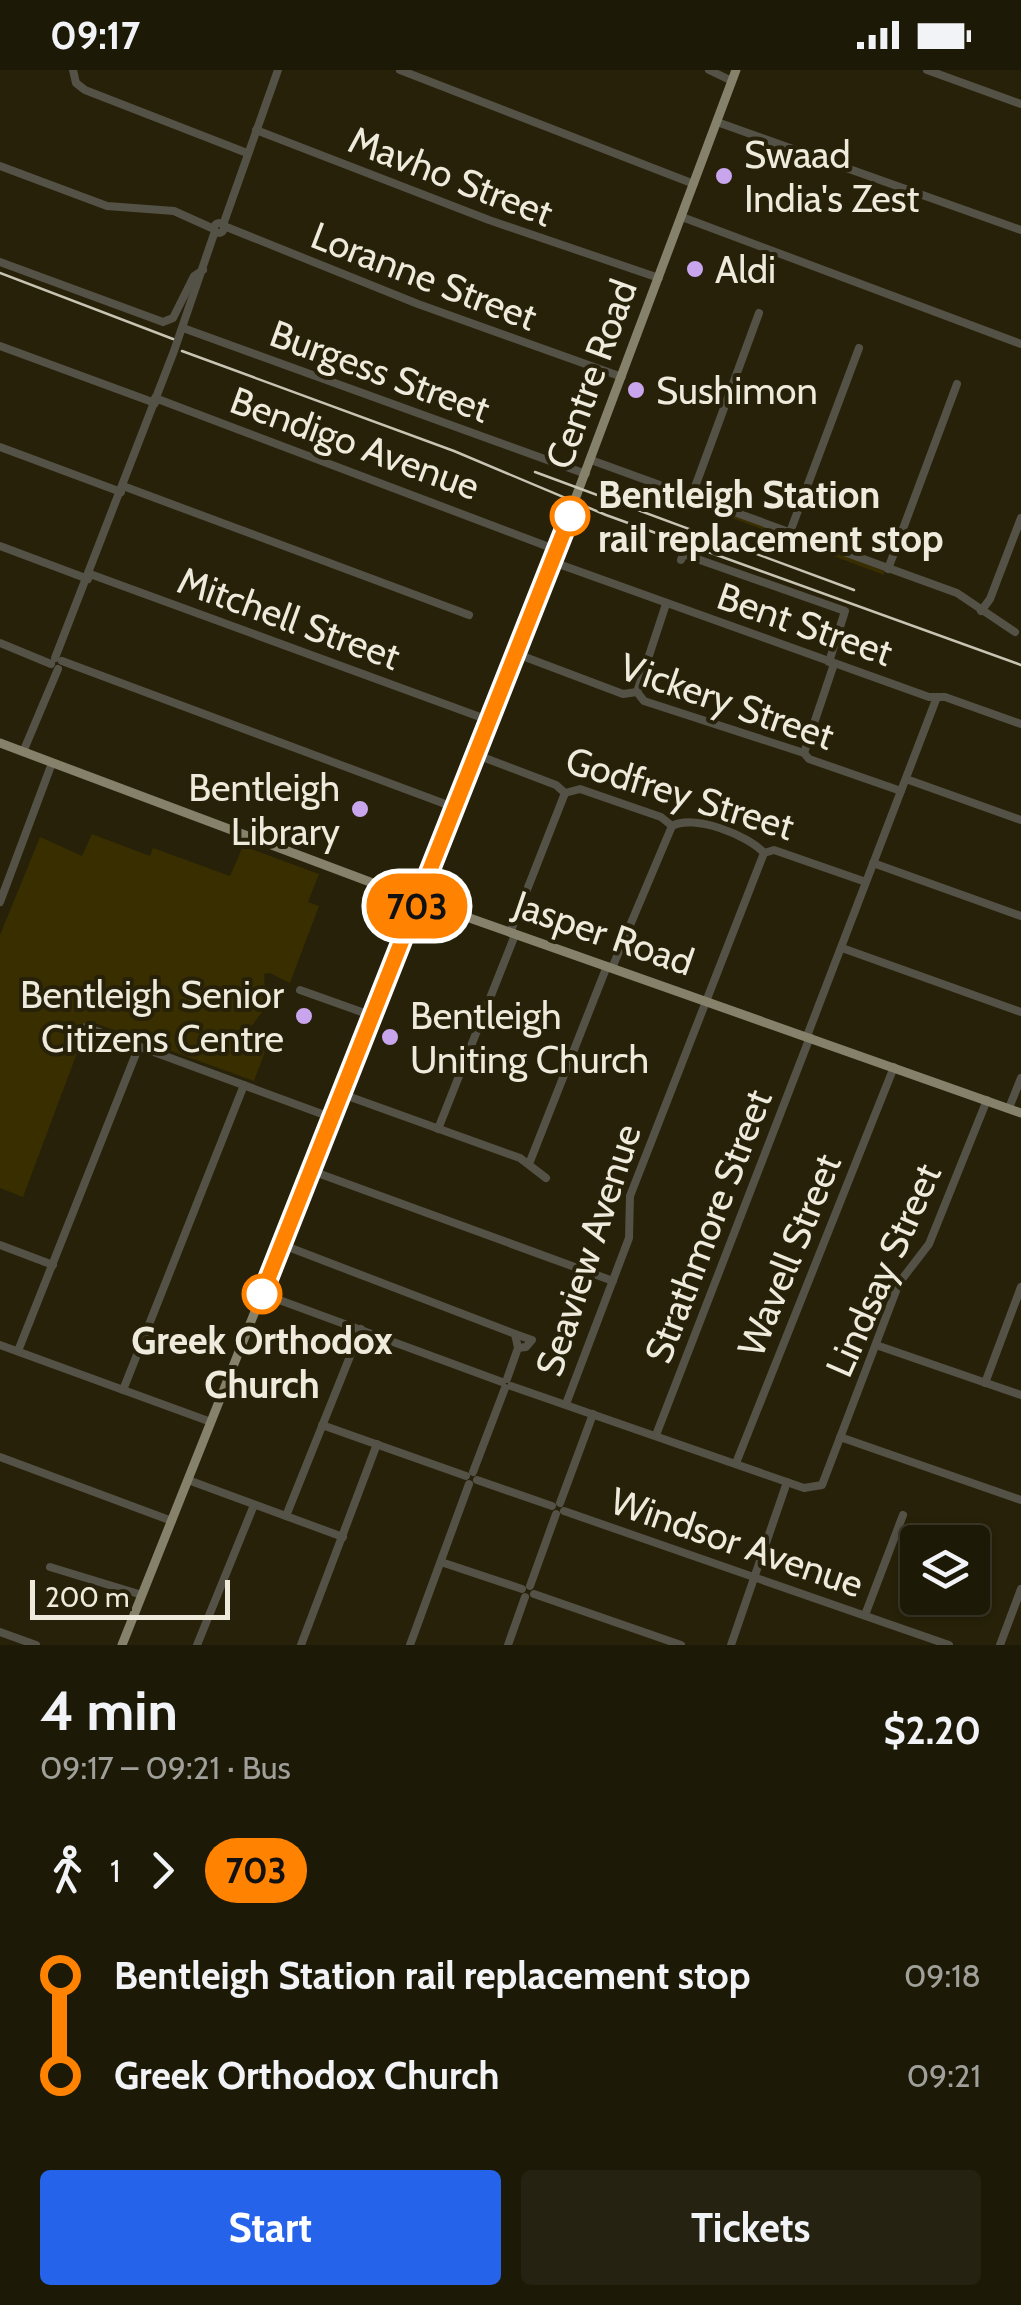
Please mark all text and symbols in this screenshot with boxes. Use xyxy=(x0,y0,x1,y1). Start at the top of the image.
text: 09:17 xyxy=(50,12,140,59)
street label: Mavho Street xyxy=(342,116,560,236)
place label: Swaad India's Zest xyxy=(744,131,919,222)
marker: Swaad India's Zest xyxy=(713,165,735,187)
street label: Loranne Street xyxy=(305,211,544,341)
place label: Aldi xyxy=(715,246,776,293)
marker: Aldi xyxy=(684,258,706,280)
street label: Centre Road xyxy=(535,273,647,475)
street label: Burgess Street xyxy=(264,310,496,433)
place label: Sushimon xyxy=(656,367,818,414)
street label: Bendigo Avenue xyxy=(224,376,486,510)
marker: Sushimon xyxy=(625,379,647,401)
place label: Bentleigh Station rail replacement stop xyxy=(598,471,944,562)
marker: Bentleigh Station rail replacement stop xyxy=(551,497,589,535)
street label: Mitchell Street xyxy=(172,556,407,680)
street label: Bent Street xyxy=(711,572,899,676)
street label: Vickery Street xyxy=(614,642,840,760)
street label: Godfrey Street xyxy=(560,736,800,850)
place label: Bentleigh Library xyxy=(188,764,340,855)
marker: Bentleigh Library xyxy=(349,798,371,820)
line badge: 703 xyxy=(360,874,474,938)
street label: Jasper Road xyxy=(507,880,700,986)
text: 703 xyxy=(386,885,448,928)
place label: Bentleigh Senior Citizens Centre xyxy=(20,971,284,1062)
place label: Bentleigh Uniting Church xyxy=(410,992,649,1083)
marker: Bentleigh Senior Citizens Centre xyxy=(293,1005,315,1027)
marker: Bentleigh Uniting Church xyxy=(379,1026,401,1048)
street label: Strathmore Street xyxy=(634,1083,782,1369)
street label: Seaview Avenue xyxy=(525,1118,651,1382)
street label: Wavell Street xyxy=(727,1147,851,1363)
street label: Lindsay Street xyxy=(815,1156,951,1384)
marker: Greek Orthodox Church xyxy=(243,1275,281,1313)
place label: Greek Orthodox Church xyxy=(131,1317,393,1408)
street label: Windsor Avenue xyxy=(605,1477,869,1607)
map controls xyxy=(900,1525,990,1615)
button: layers xyxy=(900,1525,990,1615)
scale bar xyxy=(30,1575,230,1620)
text: 200 m xyxy=(45,1580,130,1614)
text: 4 min xyxy=(40,1677,178,1744)
text: $2.20 xyxy=(883,1707,981,1754)
text: 09:17 – 09:21 · Bus xyxy=(40,1748,291,1787)
icon: walk xyxy=(40,1843,95,1898)
icon: forward xyxy=(135,1843,190,1898)
text: 703 xyxy=(225,1849,287,1892)
text: 1 xyxy=(110,1851,120,1890)
text: Bentleigh Station rail replacement stop xyxy=(114,1952,750,1999)
text: 09:18 xyxy=(904,1956,981,1995)
text: Greek Orthodox Church xyxy=(114,2052,499,2099)
text: 09:21 xyxy=(907,2056,981,2095)
button: Start xyxy=(40,2170,501,2285)
button: Tickets xyxy=(521,2170,981,2285)

